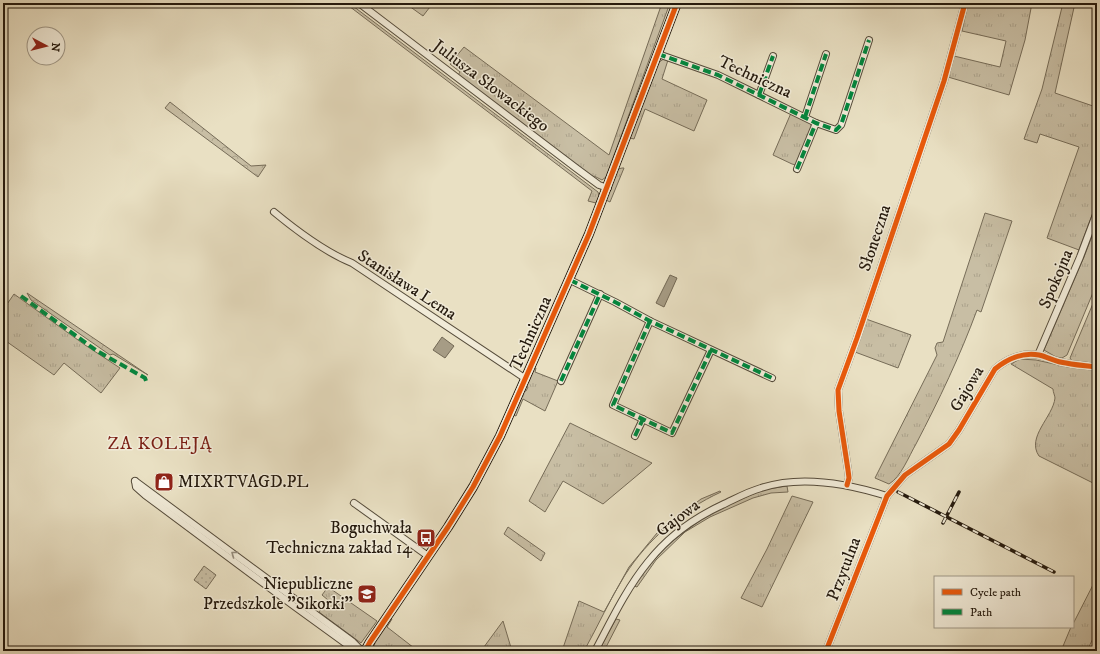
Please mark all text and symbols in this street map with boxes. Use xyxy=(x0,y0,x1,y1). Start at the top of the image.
north arrow xyxy=(26,26,66,66)
street label: Juliusza Słowackiego xyxy=(427,34,554,137)
text: N xyxy=(47,42,62,52)
street label: Techniczna xyxy=(715,50,796,104)
street label: Słoneczna xyxy=(854,201,896,274)
street label: Stanisława Lema xyxy=(353,245,461,326)
street label: Spokojna xyxy=(1034,245,1079,312)
street label: Techniczna xyxy=(505,292,557,373)
street label: Gajowa xyxy=(945,361,990,416)
district label: ZA KOLEJĄ xyxy=(108,433,212,455)
shop icon: MIXRTVAGD.PL xyxy=(153,471,175,493)
place label: MIXRTVAGD.PL xyxy=(178,471,309,493)
street label: Gajowa xyxy=(652,494,705,542)
place label: Boguchwała Techniczna zakład 14 xyxy=(266,517,413,559)
bus stop icon: Boguchwała Techniczna zakład 14 xyxy=(415,527,437,549)
street label: Przytulna xyxy=(822,533,866,604)
one-way arrow xyxy=(232,552,239,559)
place label: Niepubliczne Przedszkole "Sikorki" xyxy=(203,573,353,615)
legend xyxy=(934,576,1074,628)
school or university icon: Niepubliczne Przedszkole "Sikorki" xyxy=(356,583,378,605)
text: Cycle path xyxy=(970,585,1022,600)
text: Path xyxy=(970,605,993,620)

